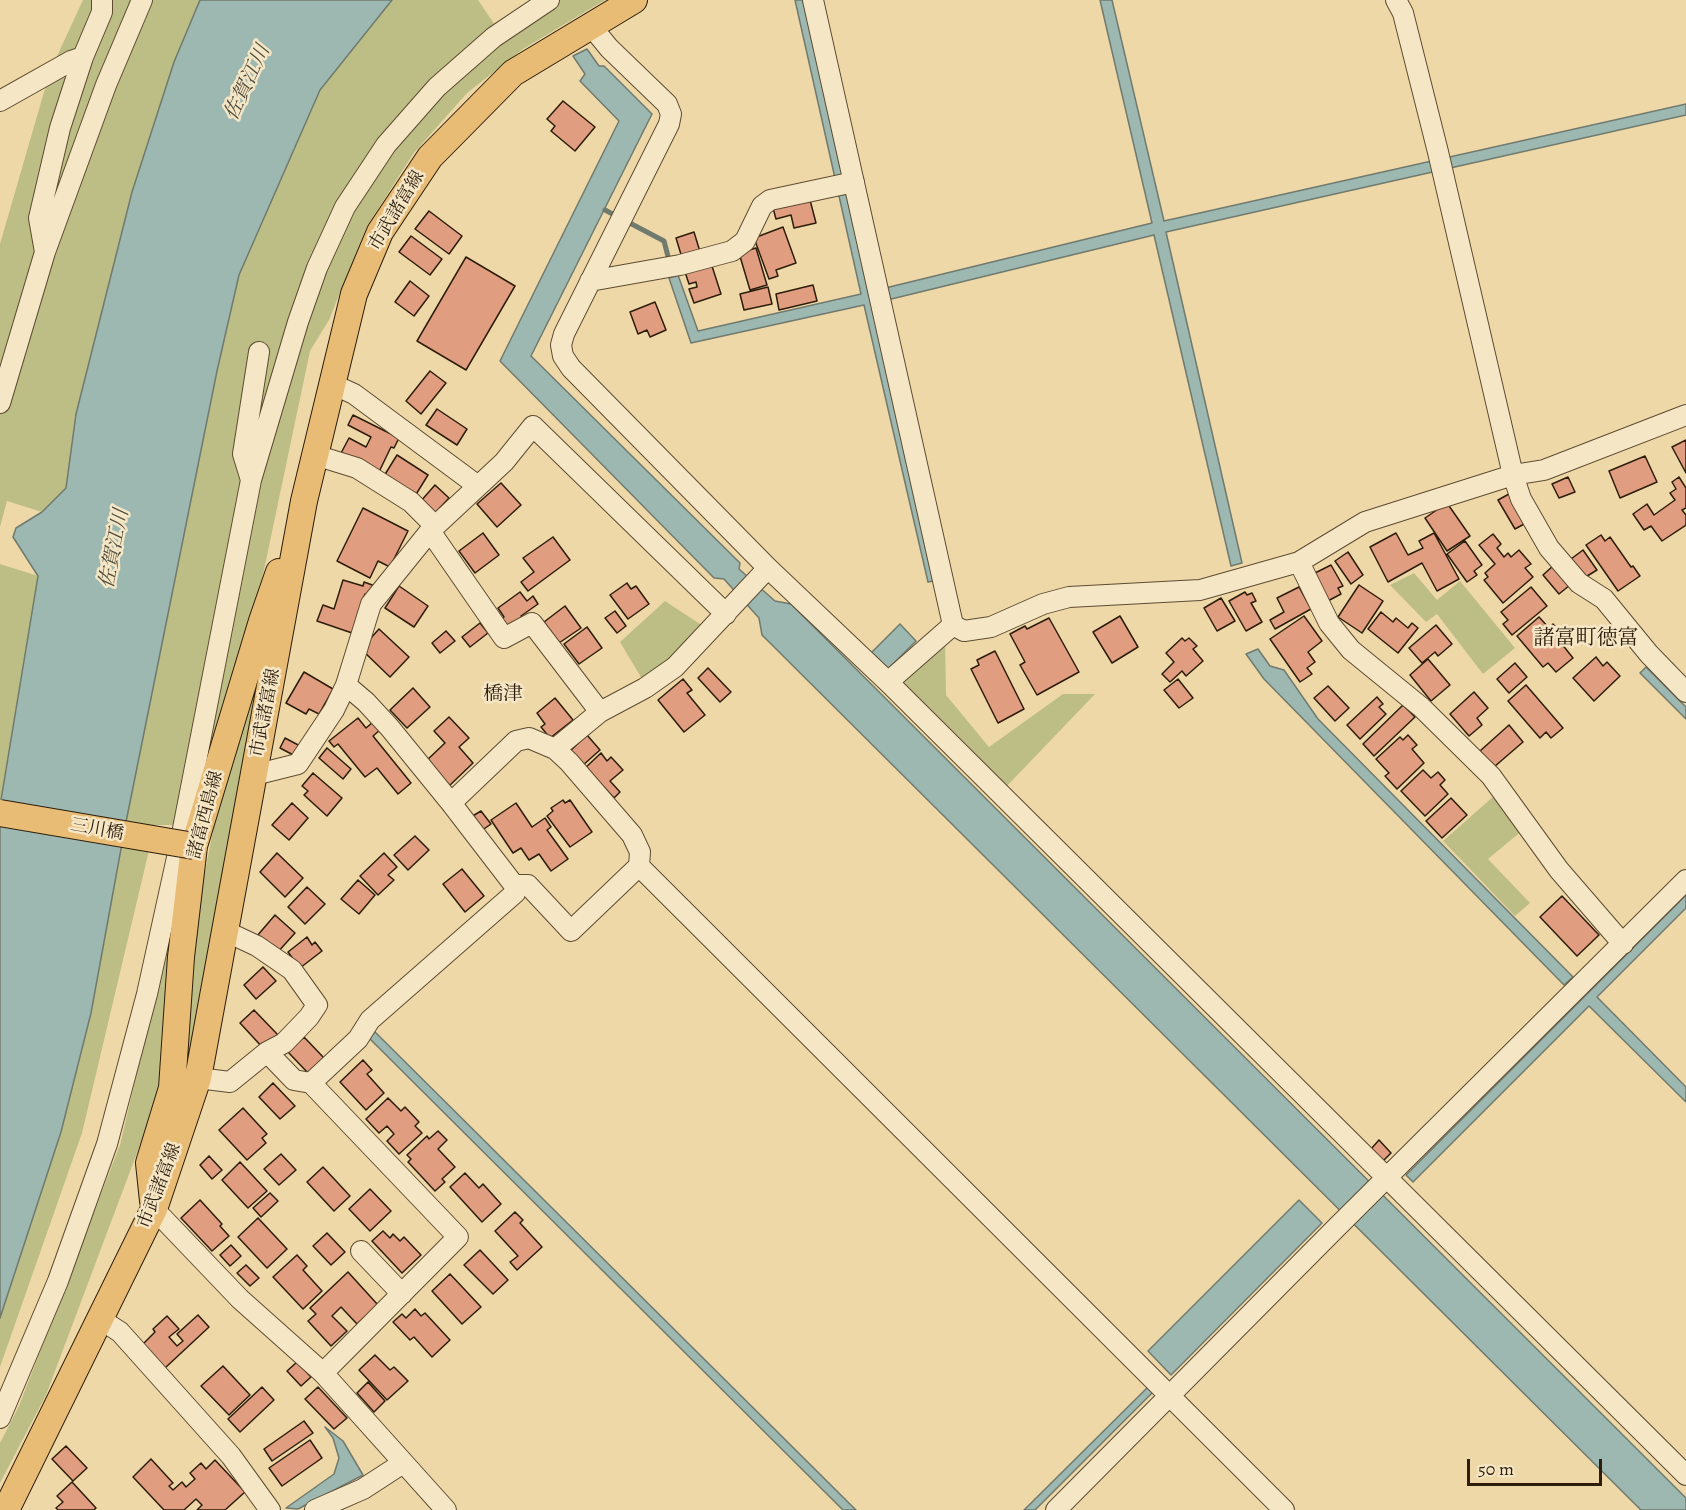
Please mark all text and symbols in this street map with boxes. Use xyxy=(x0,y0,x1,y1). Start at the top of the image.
water label: 佐賀江川 xyxy=(220,42,276,124)
street label: 市武諸富線 xyxy=(365,167,429,255)
water label: 佐賀江川 xyxy=(96,507,134,591)
district label: 諸富町徳富 xyxy=(1534,626,1638,652)
street label: 市武諸富線 xyxy=(247,667,285,759)
district label: 橋津 xyxy=(483,683,523,707)
street label: 諸富西島線 xyxy=(184,769,228,861)
street label: 三川橋 xyxy=(69,815,125,845)
street label: 市武諸富線 xyxy=(134,1140,186,1232)
scale bar xyxy=(1470,1447,1605,1485)
text: 50 m xyxy=(1478,1457,1514,1481)

